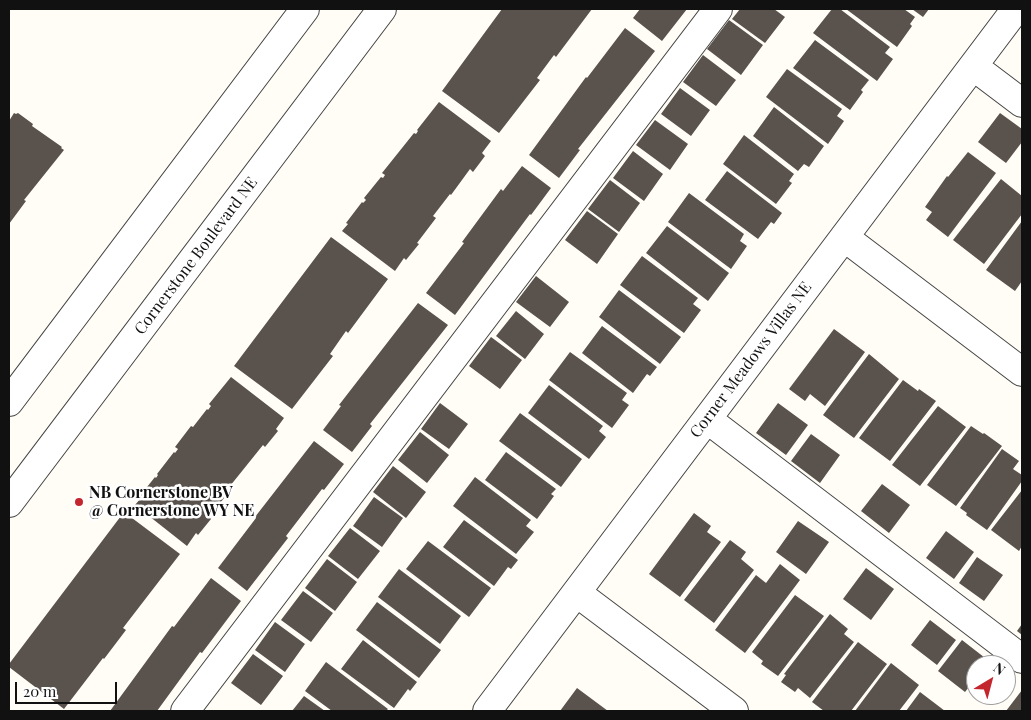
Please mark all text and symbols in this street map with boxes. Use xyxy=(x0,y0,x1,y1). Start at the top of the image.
street label: Cornerstone Boulevard NE xyxy=(131,173,261,339)
street label: Corner Meadows Villas NE xyxy=(686,278,816,442)
place label: NB Cornerstone BV @ Cornerstone WY NE xyxy=(89,483,254,521)
marker: NB Cornerstone BV @ Cornerstone WY NE xyxy=(73,496,85,508)
north arrow xyxy=(966,655,1016,705)
text: N xyxy=(990,658,1009,679)
scale bar xyxy=(18,672,120,704)
text: 20 m xyxy=(23,681,56,701)

